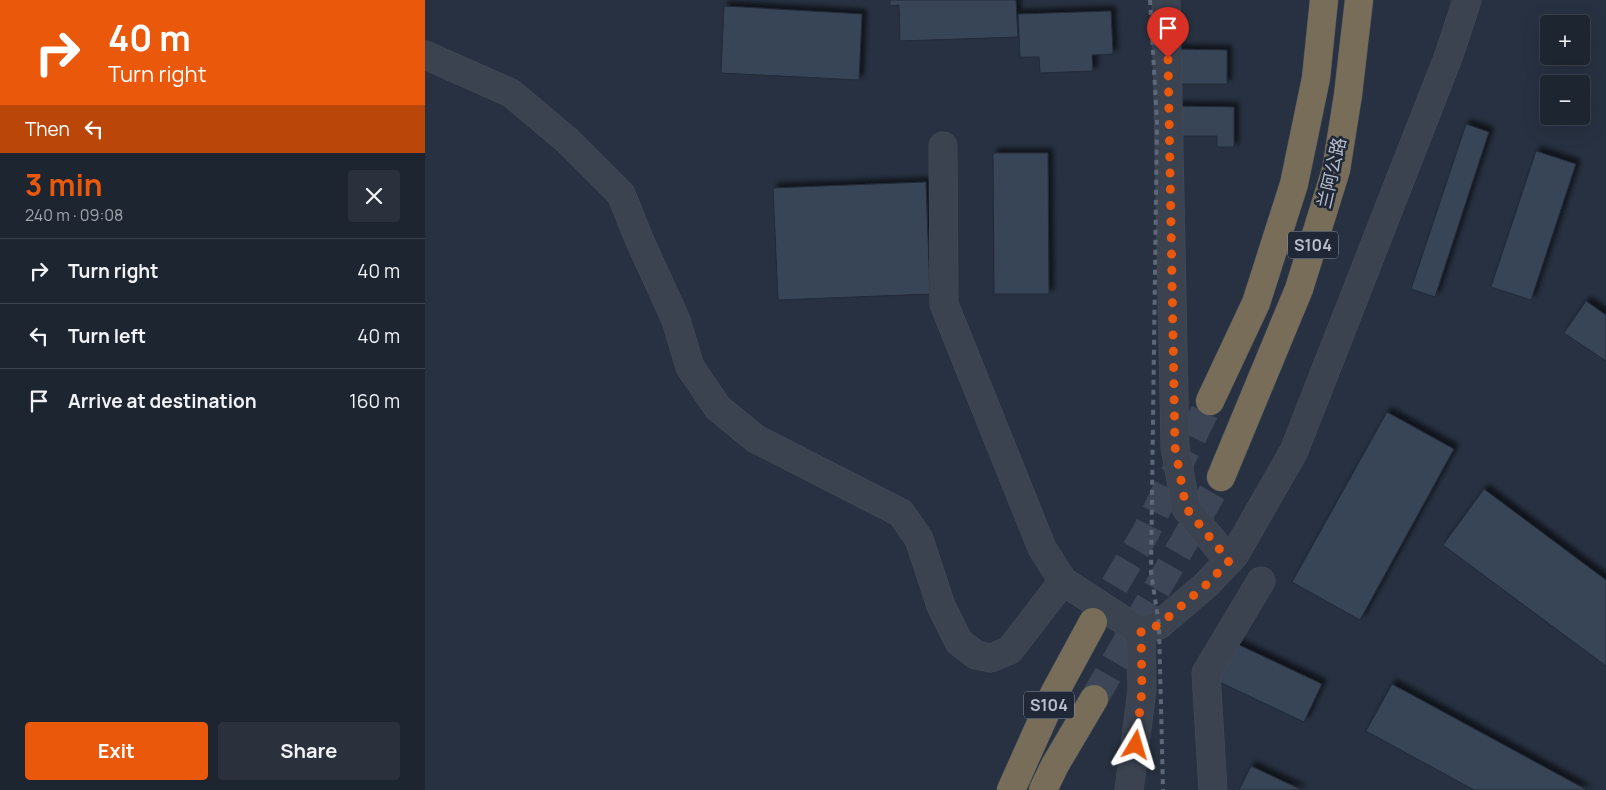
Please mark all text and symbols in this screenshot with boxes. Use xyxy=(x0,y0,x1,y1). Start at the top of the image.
pin xyxy=(1147,7,1189,58)
text: 40 m xyxy=(108,14,191,62)
icon: arrive xyxy=(1154,14,1182,42)
map controls xyxy=(1540,15,1590,125)
button: + xyxy=(1540,15,1590,65)
icon: right xyxy=(25,20,90,85)
text: Turn right xyxy=(108,59,206,89)
button: − xyxy=(1540,75,1590,125)
icon: left xyxy=(80,115,108,143)
text: Then xyxy=(25,116,70,142)
street label: 兰阿公路 xyxy=(1311,135,1351,211)
text: 3 min xyxy=(25,164,103,205)
button: close xyxy=(348,170,400,222)
text: 240 m · 09:08 xyxy=(25,204,123,226)
road number: S104 xyxy=(1288,232,1338,258)
icon: right xyxy=(25,257,53,285)
text: Turn right xyxy=(68,258,158,284)
text: 40 m xyxy=(357,258,400,284)
icon: left xyxy=(25,322,53,350)
text: Turn left xyxy=(68,323,146,349)
text: 40 m xyxy=(357,323,400,349)
icon: arrive xyxy=(25,387,53,415)
text: Arrive at destination xyxy=(68,388,257,414)
text: 160 m xyxy=(349,388,400,414)
road number: S104 xyxy=(1024,692,1074,718)
position arrow xyxy=(1109,718,1161,770)
button: Exit xyxy=(25,722,208,780)
button: Share xyxy=(218,722,400,780)

